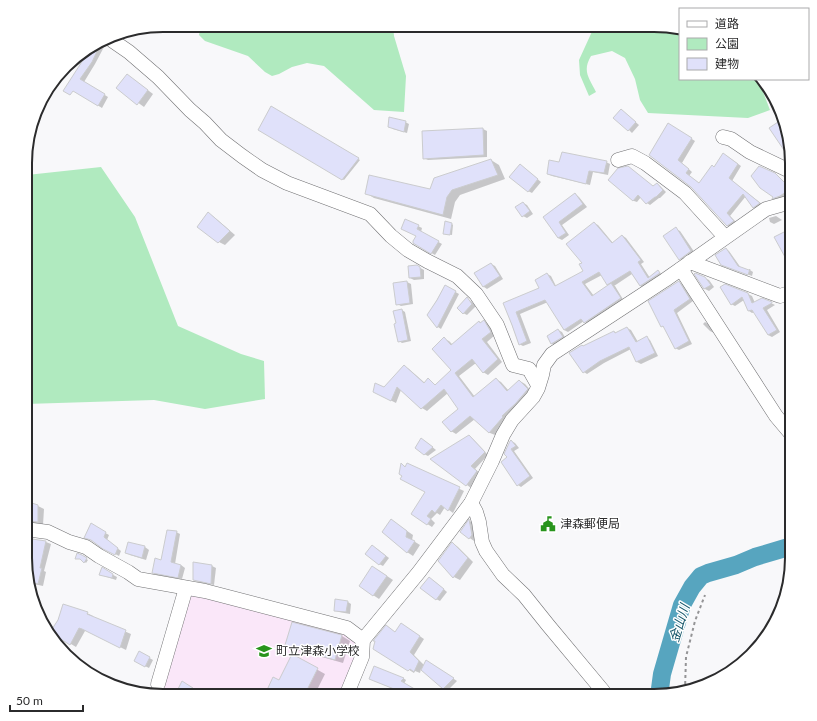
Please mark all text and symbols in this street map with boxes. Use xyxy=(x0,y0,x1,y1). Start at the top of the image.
legend xyxy=(679,8,809,80)
text: 道路 xyxy=(715,16,739,31)
text: 公園 xyxy=(715,36,739,51)
text: 建物 xyxy=(715,56,739,71)
public building icon: 津森郵便局 xyxy=(539,515,557,533)
place label: 津森郵便局 xyxy=(560,516,620,531)
water label: 金山川 xyxy=(666,600,693,644)
school or university icon: 町立津森小学校 xyxy=(255,642,273,660)
place label: 町立津森小学校 xyxy=(276,643,360,658)
scale bar xyxy=(10,687,83,713)
text: 50 m xyxy=(16,693,43,708)

